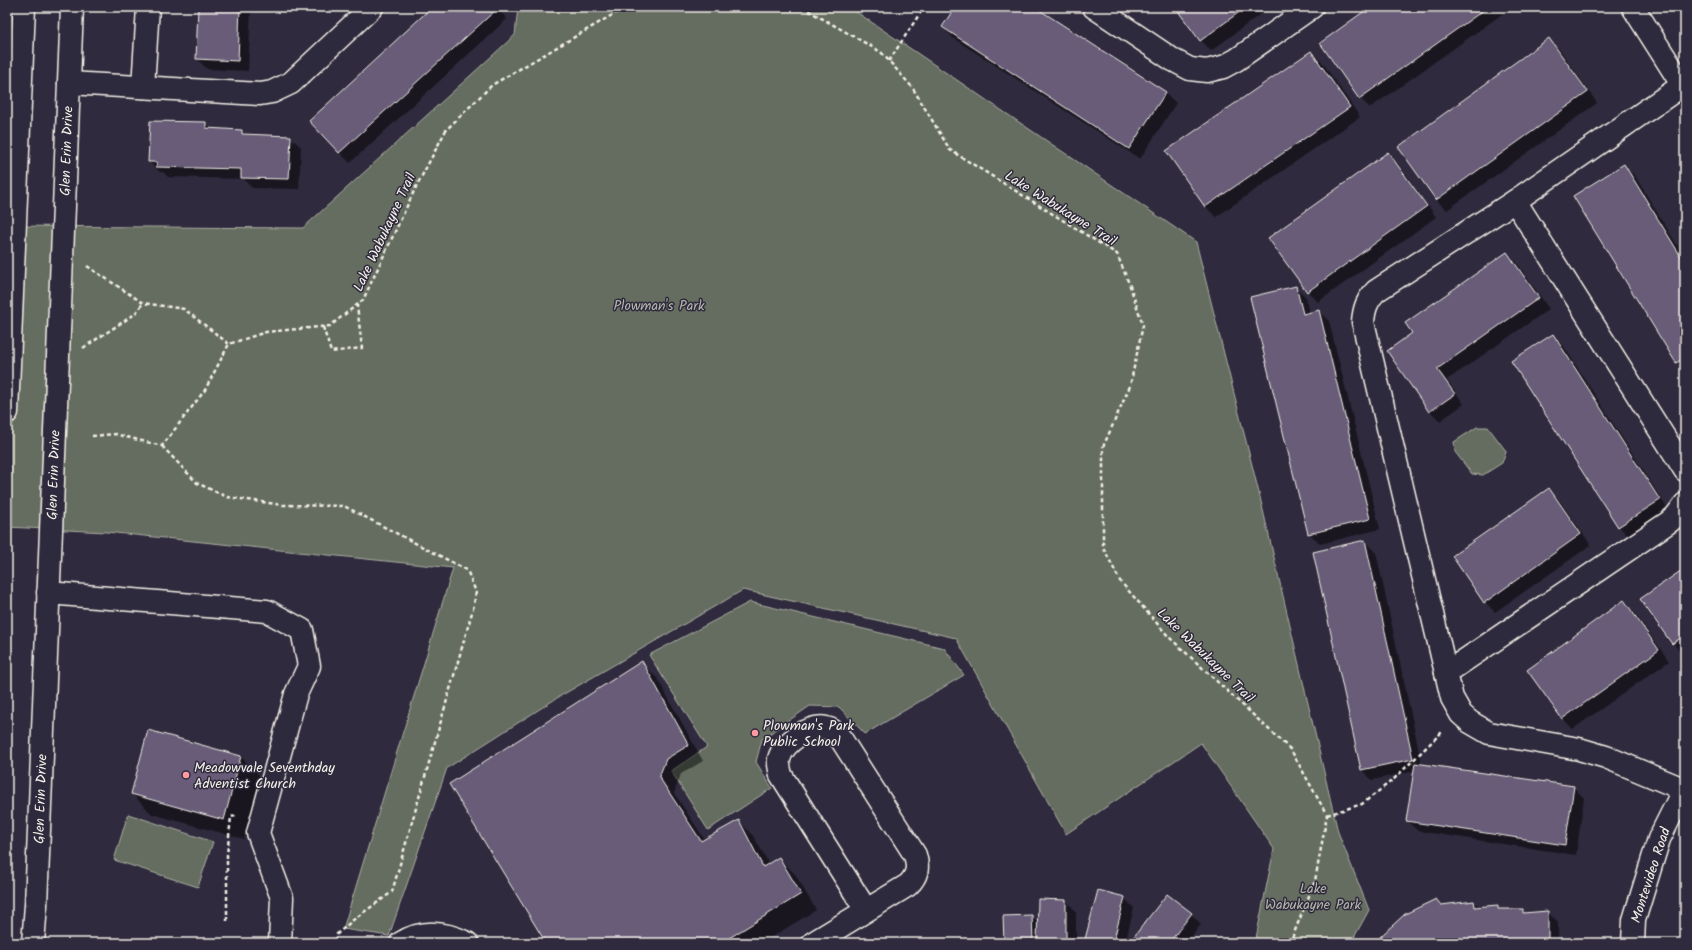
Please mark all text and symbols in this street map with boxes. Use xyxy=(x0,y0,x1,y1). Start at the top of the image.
street label: Glen Erin Drive xyxy=(54,105,80,196)
street label: Lake Wabukayne Trail xyxy=(1000,165,1121,253)
street label: Lake Wabukayne Trail xyxy=(348,169,422,295)
park label: Plowman's Park xyxy=(614,295,705,317)
street label: Glen Erin Drive xyxy=(41,429,67,520)
street label: Lake Wabukayne Trail xyxy=(1151,603,1260,709)
place label: Plowman's Park Public School xyxy=(763,715,854,753)
marker: Plowman's Park Public School xyxy=(750,728,760,738)
street label: Glen Erin Drive xyxy=(28,753,54,844)
place label: Meadowvale Seventhday Adventist Church xyxy=(194,757,335,795)
marker: Meadowvale Seventhday Adventist Church xyxy=(181,770,191,780)
street label: Montevideo Road xyxy=(1625,824,1677,926)
park label: Lake Wabukayne Park xyxy=(1265,878,1361,916)

